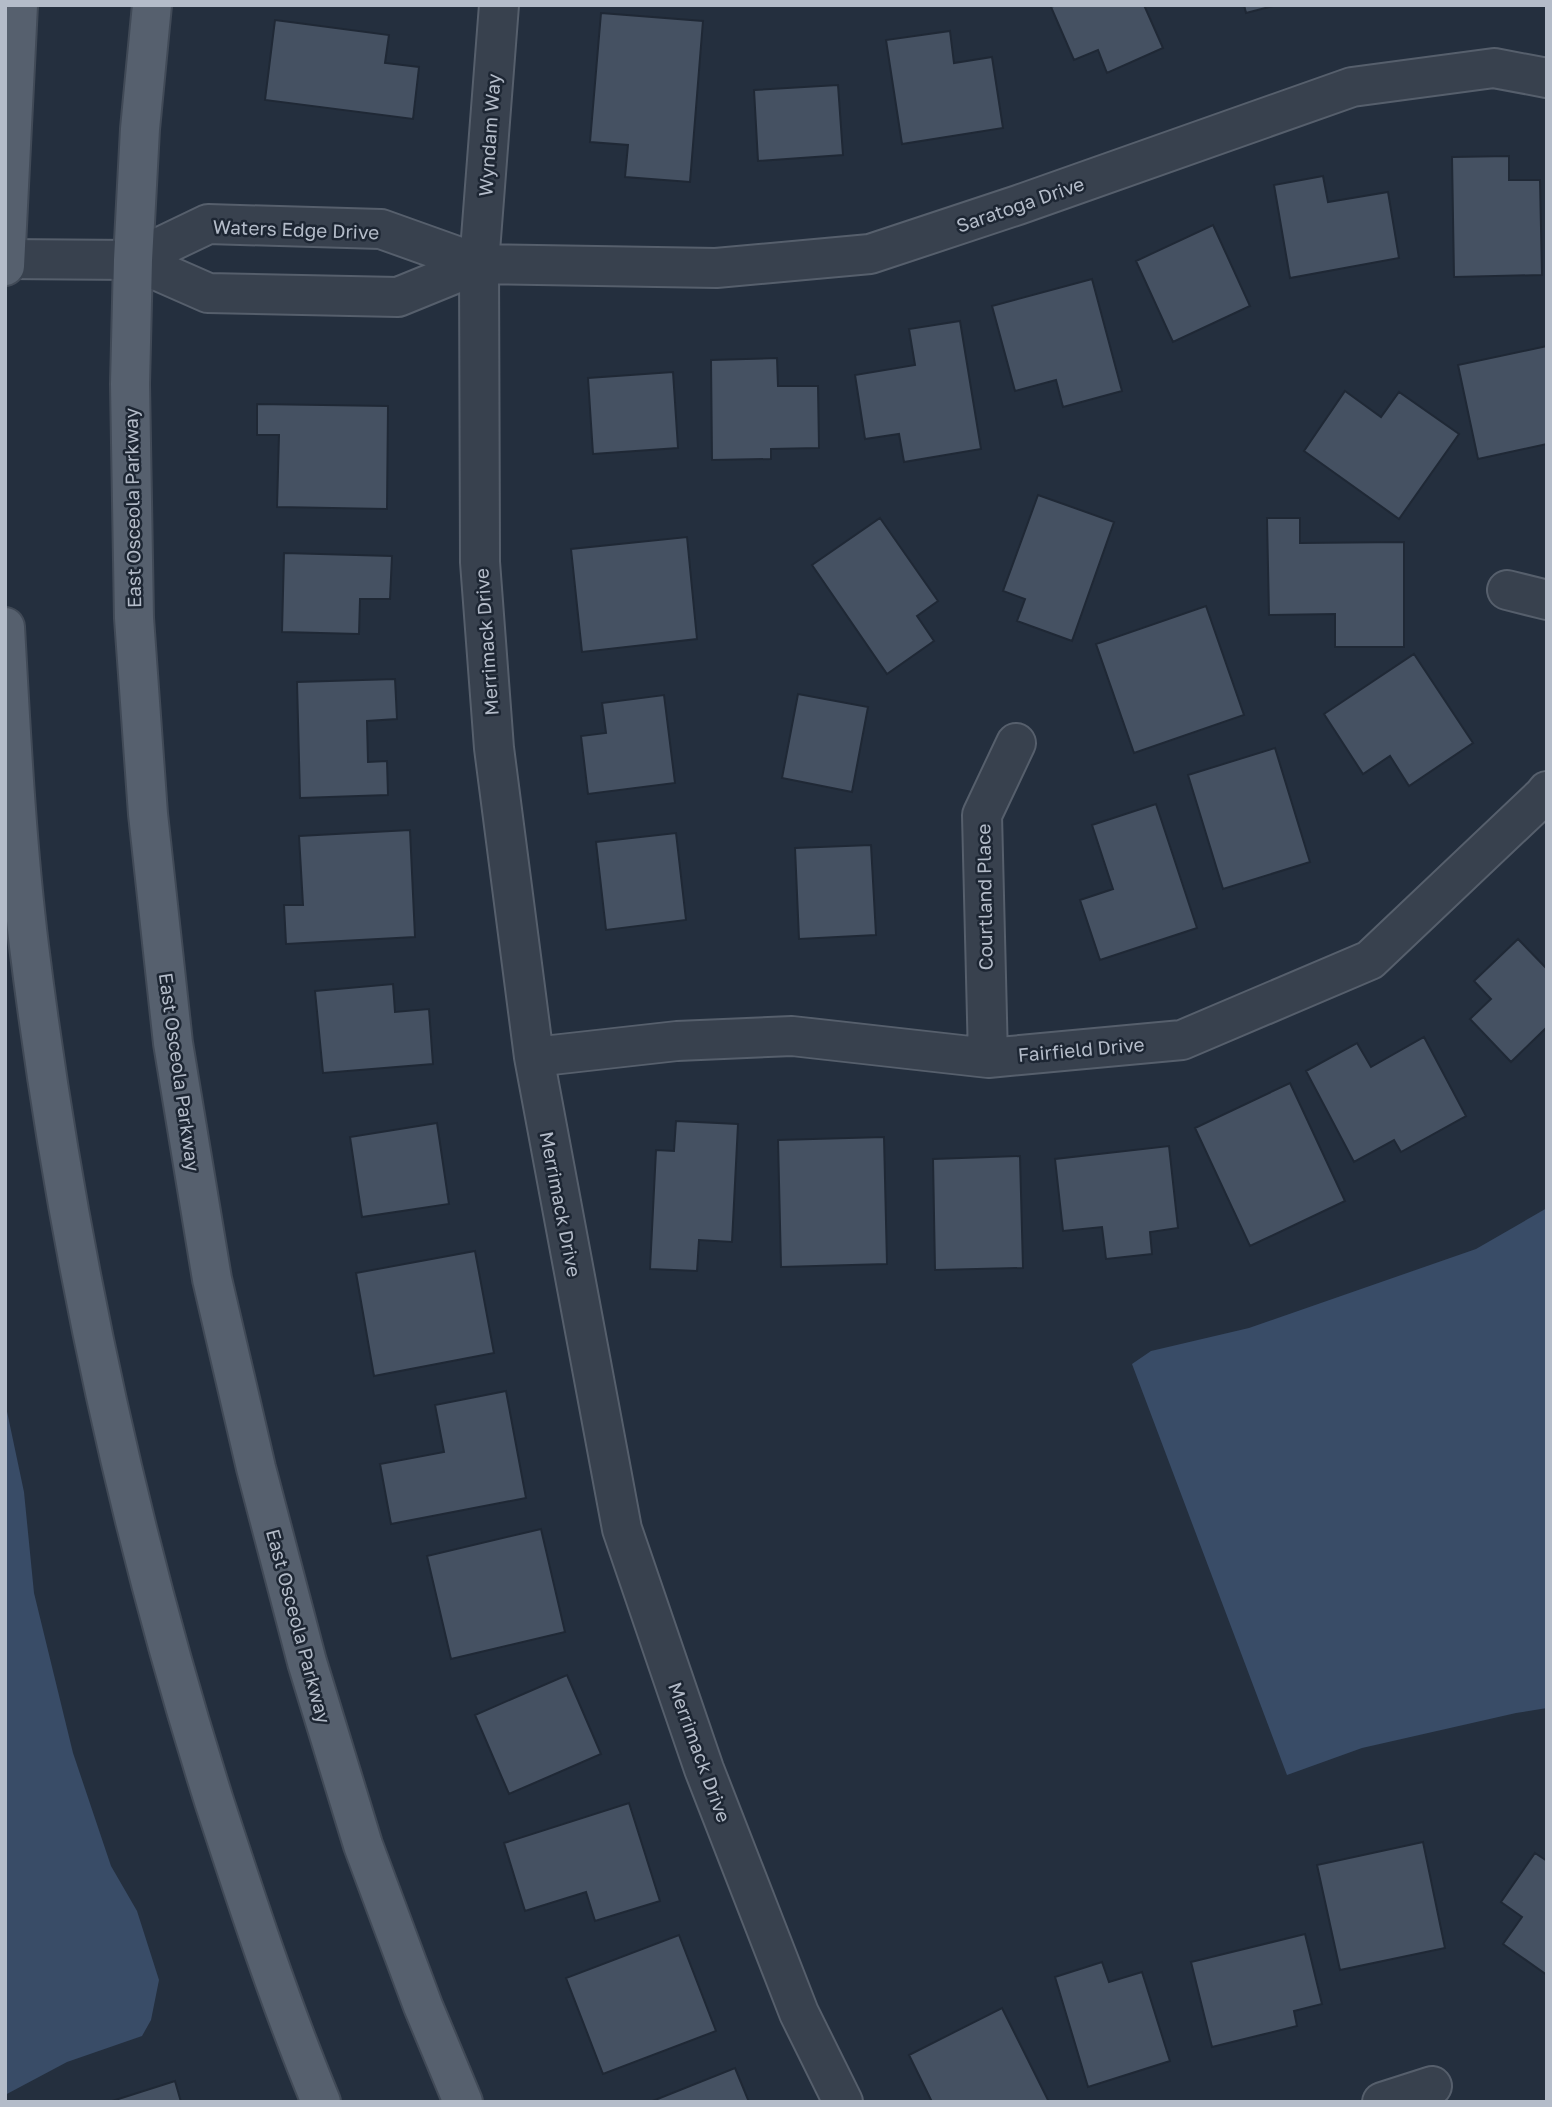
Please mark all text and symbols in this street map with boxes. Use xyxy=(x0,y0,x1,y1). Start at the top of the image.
street label: Wyndam Way xyxy=(473,72,505,197)
street label: Saratoga Drive xyxy=(953,171,1087,237)
street label: Waters Edge Drive xyxy=(212,215,380,243)
street label: East Osceola Parkway xyxy=(119,407,145,608)
street label: Merrimack Drive xyxy=(469,568,503,716)
street label: Courtland Place xyxy=(971,823,997,971)
street label: East Osceola Parkway xyxy=(155,971,205,1173)
street label: Fairfield Drive xyxy=(1017,1032,1145,1066)
street label: Merrimack Drive xyxy=(536,1129,586,1279)
street label: East Osceola Parkway xyxy=(262,1526,336,1726)
street label: Merrimack Drive xyxy=(664,1679,736,1825)

